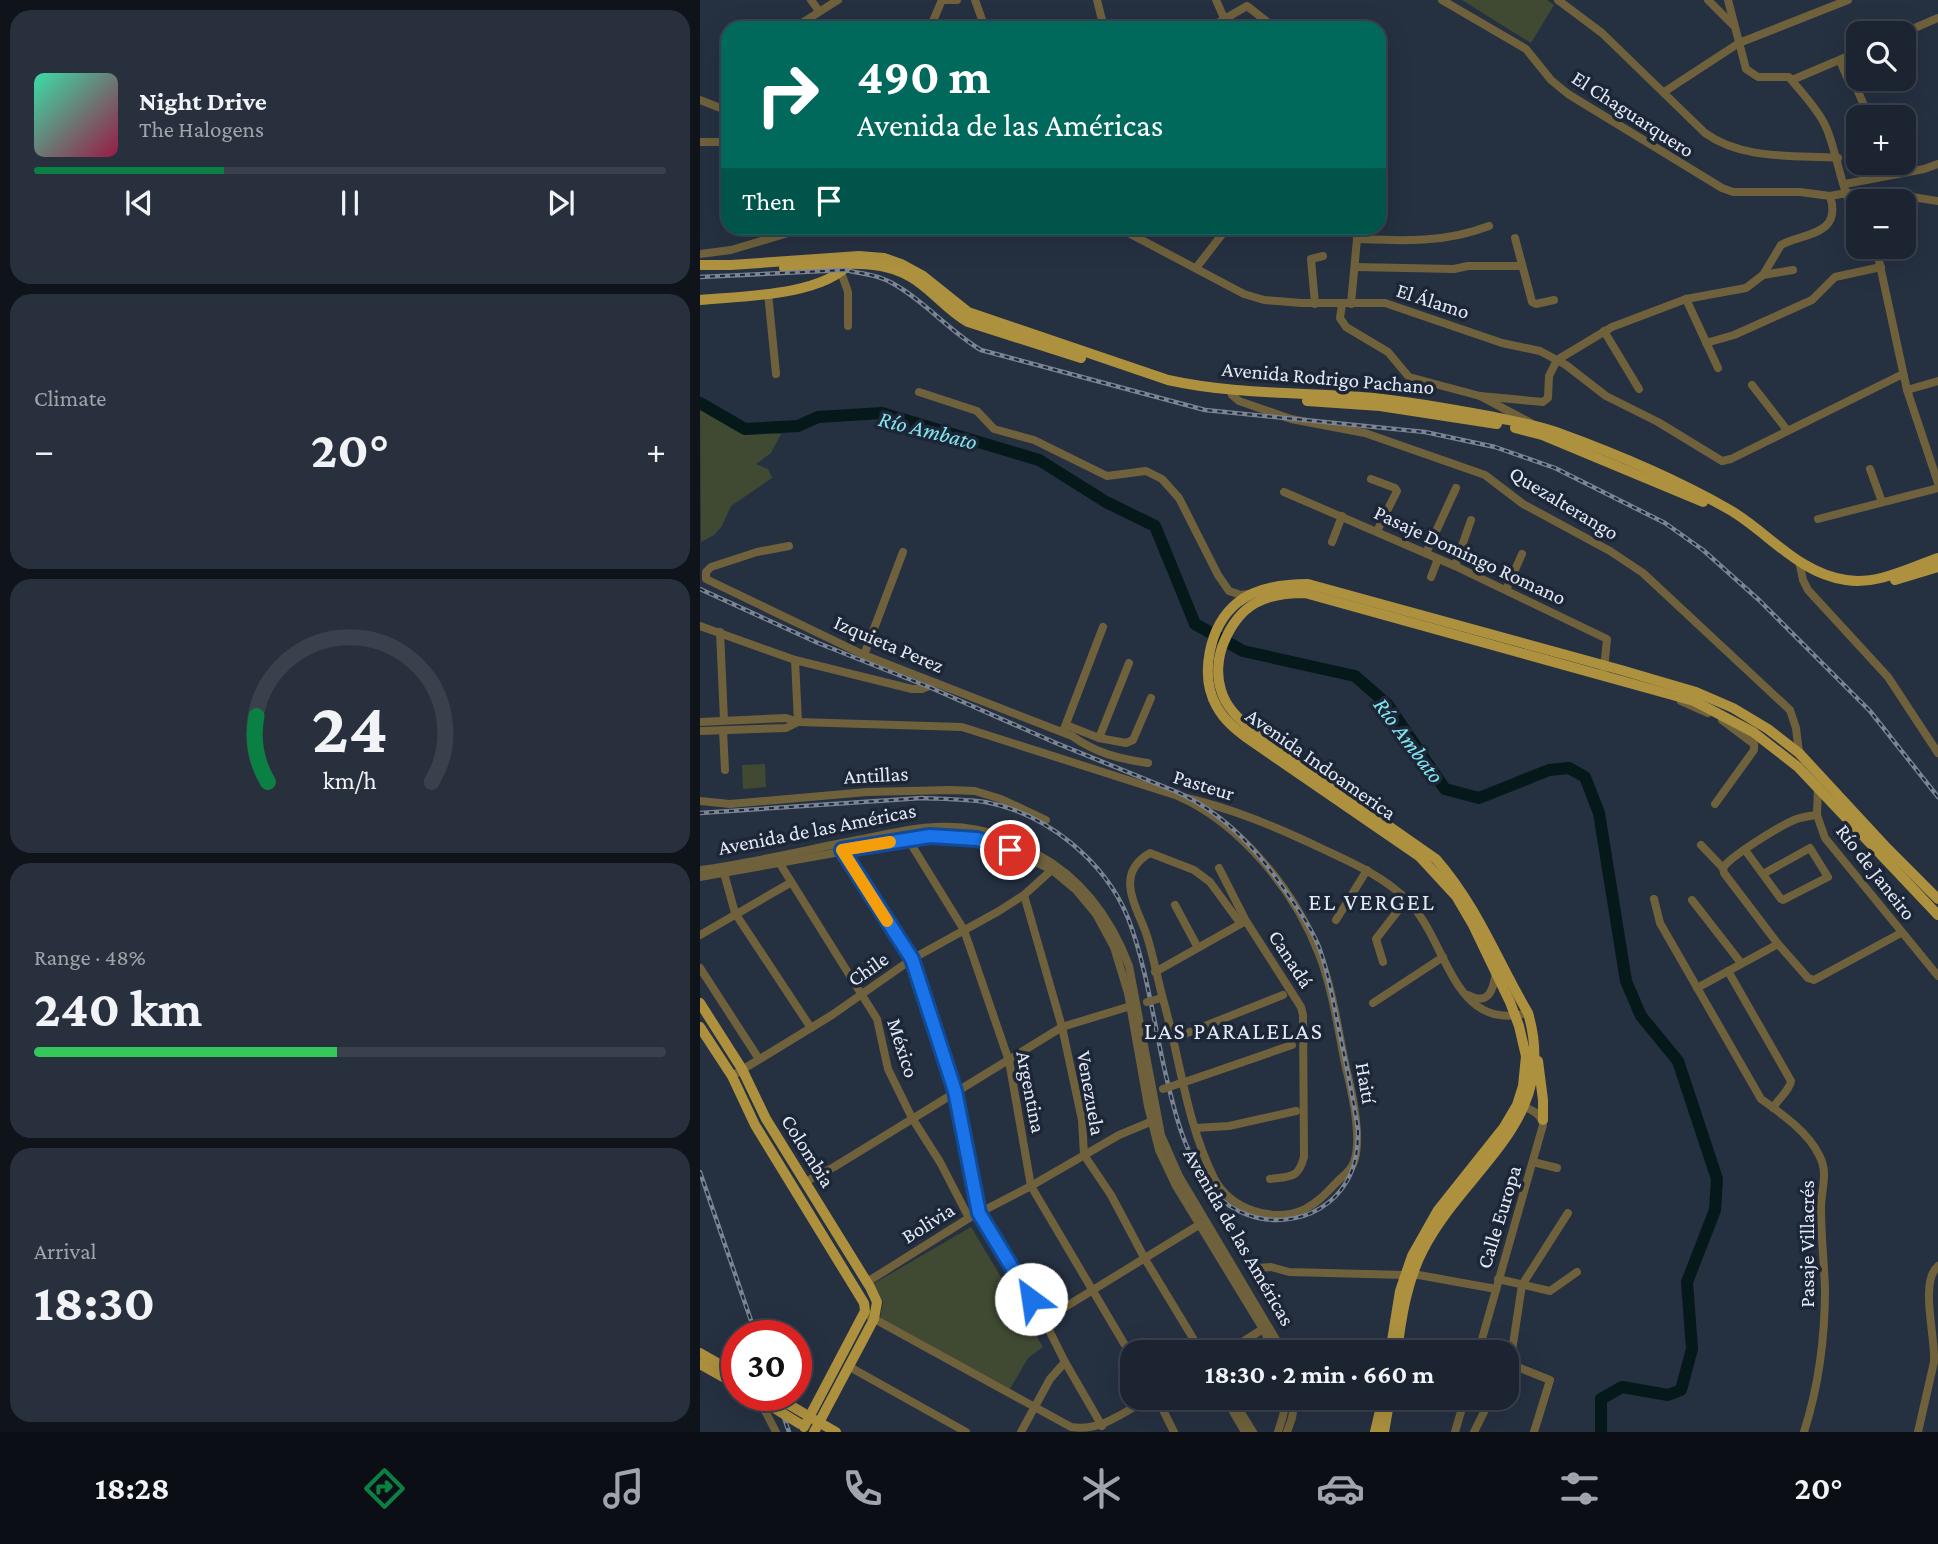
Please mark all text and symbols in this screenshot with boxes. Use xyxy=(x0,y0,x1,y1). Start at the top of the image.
map controls xyxy=(1846,21,1916,259)
button: search xyxy=(1846,21,1916,91)
icon: right xyxy=(742,49,833,140)
text: 490 m xyxy=(857,49,991,104)
street label: El Chaguarquero xyxy=(1567,66,1699,162)
text: Night Drive xyxy=(139,87,267,116)
button: + xyxy=(1846,105,1916,175)
text: Avenida de las Américas xyxy=(857,107,1163,143)
text: The Halogens xyxy=(139,116,264,142)
icon: arrive xyxy=(810,182,848,220)
icon: previous xyxy=(120,184,158,222)
icon: pause xyxy=(331,184,369,222)
icon: next xyxy=(542,184,580,222)
text: Then xyxy=(742,187,796,216)
button: − xyxy=(1846,189,1916,259)
street label: El Álamo xyxy=(1393,278,1473,324)
street label: Avenida Rodrigo Pachano xyxy=(1221,357,1435,399)
text: Climate xyxy=(34,385,106,411)
water label: Río Ambato xyxy=(876,405,980,455)
text: 20° xyxy=(311,420,389,478)
text: − xyxy=(34,429,54,471)
text: + xyxy=(646,429,666,471)
street label: Quezalterango xyxy=(1505,461,1623,545)
street label: Pasaje Domingo Romano xyxy=(1370,500,1570,610)
street label: Izquieta Perez xyxy=(831,610,948,678)
text: 24 xyxy=(312,687,388,768)
water label: Río Ambato xyxy=(1368,692,1450,788)
street label: Avenida Indoamerica xyxy=(1241,703,1401,825)
street label: Antillas xyxy=(843,761,909,789)
street label: Pasteur xyxy=(1170,764,1238,806)
text: km/h xyxy=(323,767,377,794)
street label: Avenida de las Américas xyxy=(716,798,918,860)
street label: Río de Janeiro xyxy=(1831,819,1921,925)
pin xyxy=(980,820,1040,880)
icon: arrive xyxy=(991,831,1029,869)
district label: EL VERGEL xyxy=(1308,888,1436,915)
street label: Canadá xyxy=(1264,926,1319,993)
text: Range · 48% xyxy=(34,944,146,970)
street label: Chile xyxy=(843,947,893,991)
text: 240 km xyxy=(34,979,202,1037)
street label: México xyxy=(882,1015,924,1081)
district label: LAS PARALELAS xyxy=(1144,1017,1324,1044)
street label: Argentina xyxy=(1011,1049,1051,1135)
street label: Venezuela xyxy=(1072,1049,1110,1137)
street label: Haití xyxy=(1351,1061,1382,1107)
street label: Colombia xyxy=(776,1110,840,1192)
street label: Avenida de las Américas xyxy=(1178,1144,1300,1330)
street label: Calle Europa xyxy=(1472,1162,1526,1272)
street label: Pasaje Villacrés xyxy=(1795,1180,1819,1308)
street label: Bolivia xyxy=(897,1197,959,1249)
text: Arrival xyxy=(34,1238,97,1264)
position arrow xyxy=(994,1262,1068,1336)
text: 18:30 xyxy=(34,1273,155,1331)
speed limit sign: 30 xyxy=(721,1320,812,1411)
text: 18:30 · 2 min · 660 m xyxy=(1205,1360,1434,1389)
icon: directions xyxy=(360,1464,409,1513)
icon: music xyxy=(599,1464,648,1513)
icon: phone xyxy=(838,1464,887,1513)
icon: climate xyxy=(1077,1464,1126,1513)
icon: car xyxy=(1316,1464,1365,1513)
icon: filters xyxy=(1555,1464,1604,1513)
text: 18:28 xyxy=(95,1470,170,1506)
text: 20° xyxy=(1795,1470,1843,1506)

